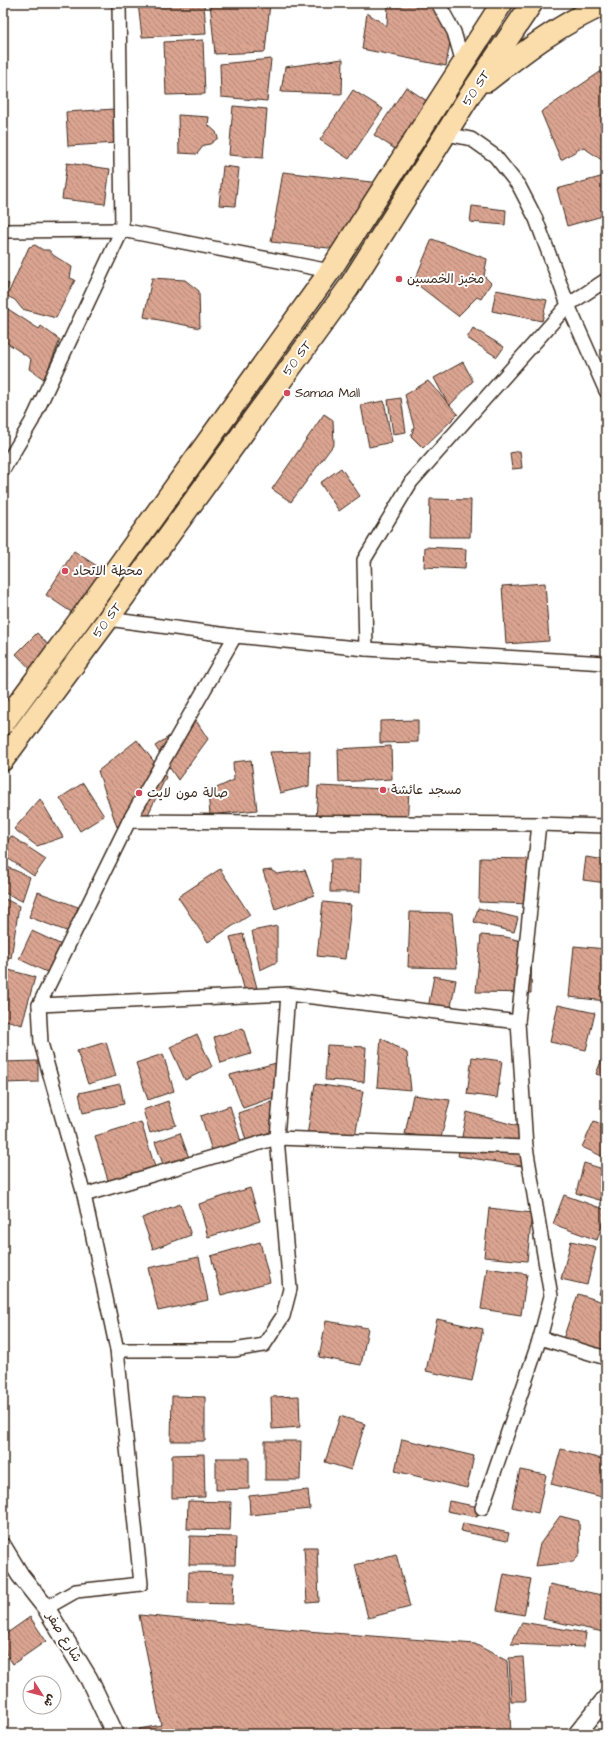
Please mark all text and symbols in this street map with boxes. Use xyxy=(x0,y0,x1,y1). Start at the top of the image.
street label: 50 ST xyxy=(458,66,495,109)
place label: مخبز الخمسين xyxy=(407,270,484,288)
marker: مخبز الخمسين xyxy=(394,274,404,284)
street label: 50 ST xyxy=(278,336,316,379)
place label: Samaa Mall xyxy=(295,384,360,402)
marker: Samaa Mall xyxy=(282,388,292,398)
place label: محطة الاتحاد xyxy=(73,562,143,580)
marker: محطة الاتحاد xyxy=(60,566,70,576)
street label: 50 ST xyxy=(88,598,126,641)
place label: مسجد عائشة xyxy=(391,781,462,799)
place label: صالة مون لايت xyxy=(147,784,228,802)
marker: مسجد عائشة xyxy=(378,785,388,795)
marker: صالة مون لايت xyxy=(134,788,144,798)
street label: شارع صفر xyxy=(41,1608,86,1665)
north arrow xyxy=(22,1675,62,1715)
text: ش xyxy=(40,1691,59,1710)

